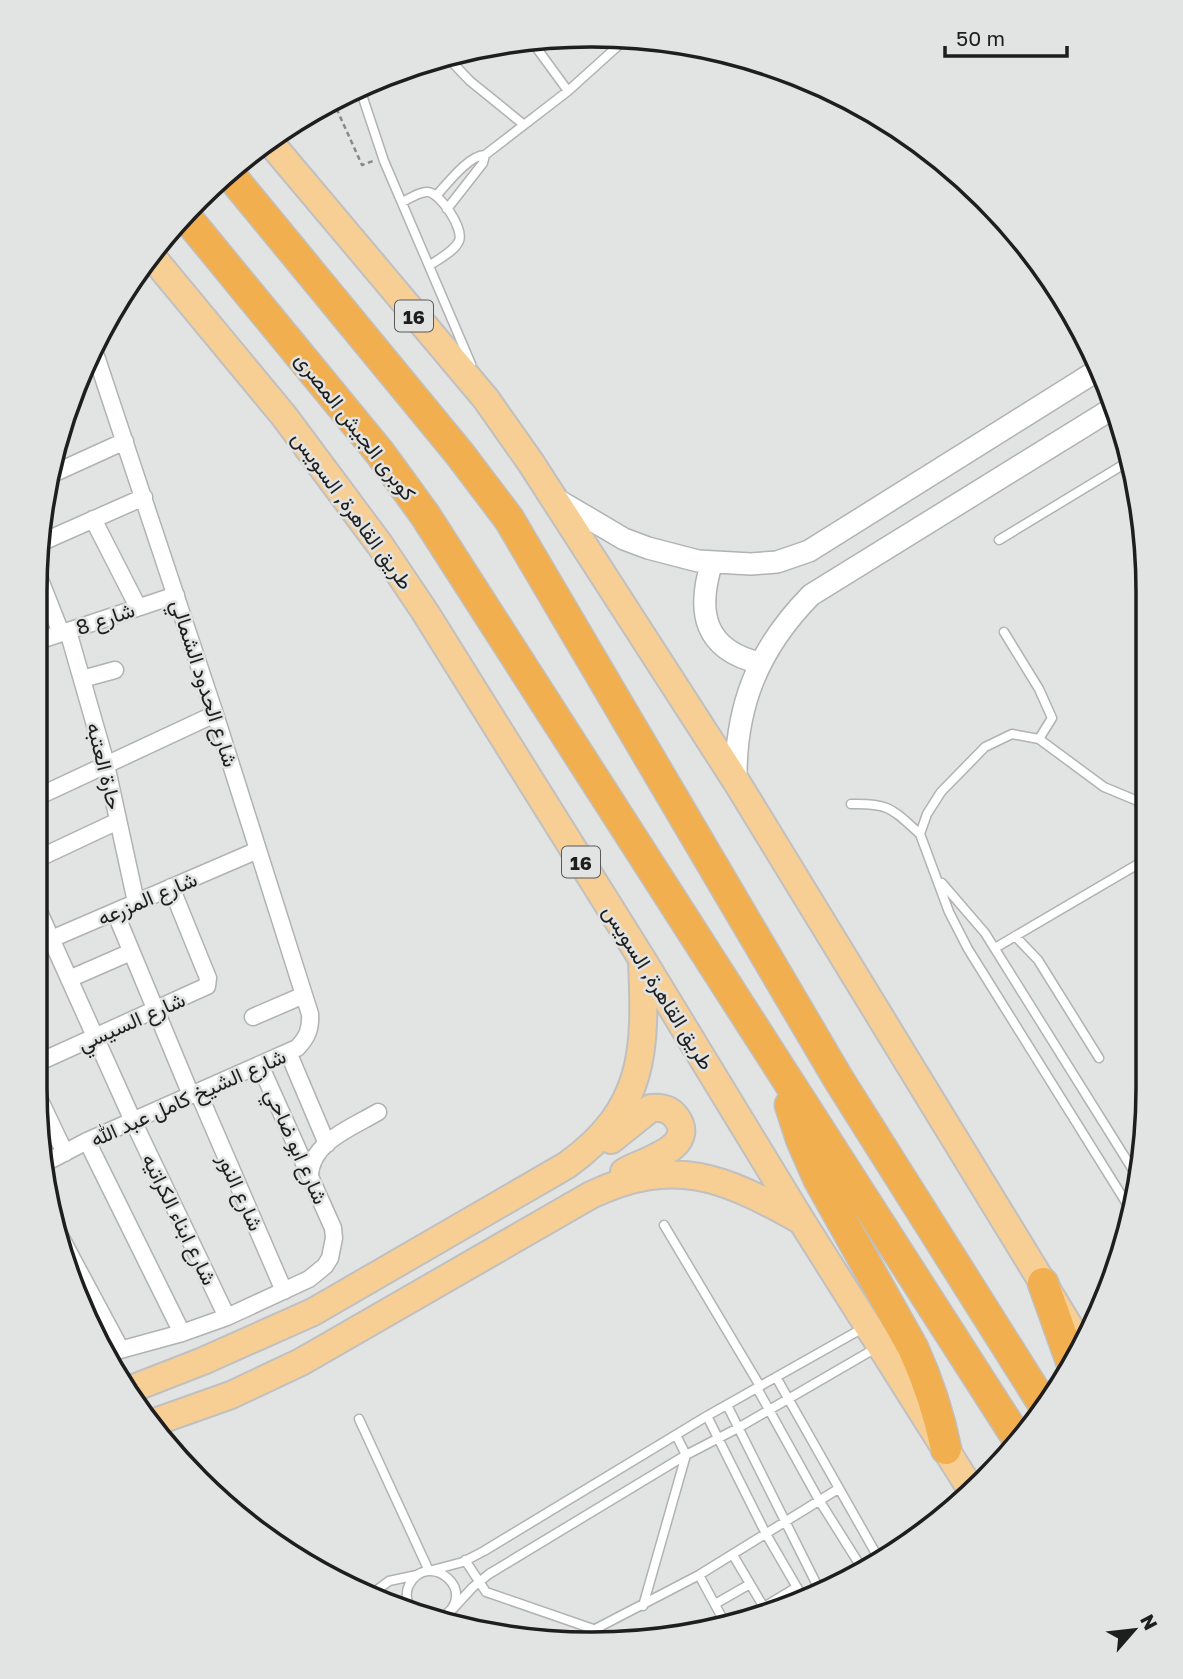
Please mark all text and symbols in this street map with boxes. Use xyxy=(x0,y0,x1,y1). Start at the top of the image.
scale bar xyxy=(945,14,1068,58)
text: 50 m xyxy=(956,25,1005,51)
road number: 16 xyxy=(395,300,433,332)
street label: كوبرى الجيش المصرى xyxy=(289,347,422,506)
street label: طريق القاهرة, السويس xyxy=(286,426,419,595)
street label: شارع 8 xyxy=(72,596,138,642)
street label: شارع الحدود الشمالي xyxy=(161,596,244,771)
street label: حارة العتبه xyxy=(81,720,128,812)
road number: 16 xyxy=(562,846,600,877)
street label: شارع المزرعه xyxy=(93,865,201,932)
street label: طريق القاهرة, السويس xyxy=(597,900,720,1075)
street label: شارع السيسي xyxy=(73,986,191,1061)
street label: شارع الشيخ كامل عبد الله xyxy=(86,1042,290,1154)
street label: شارع ابو ضاحي xyxy=(255,1084,334,1210)
street label: شارع النور xyxy=(210,1148,270,1236)
street label: شارع ابناء الكراتيه xyxy=(135,1149,223,1290)
north arrow xyxy=(1099,1595,1169,1665)
text: N xyxy=(1136,1610,1163,1634)

